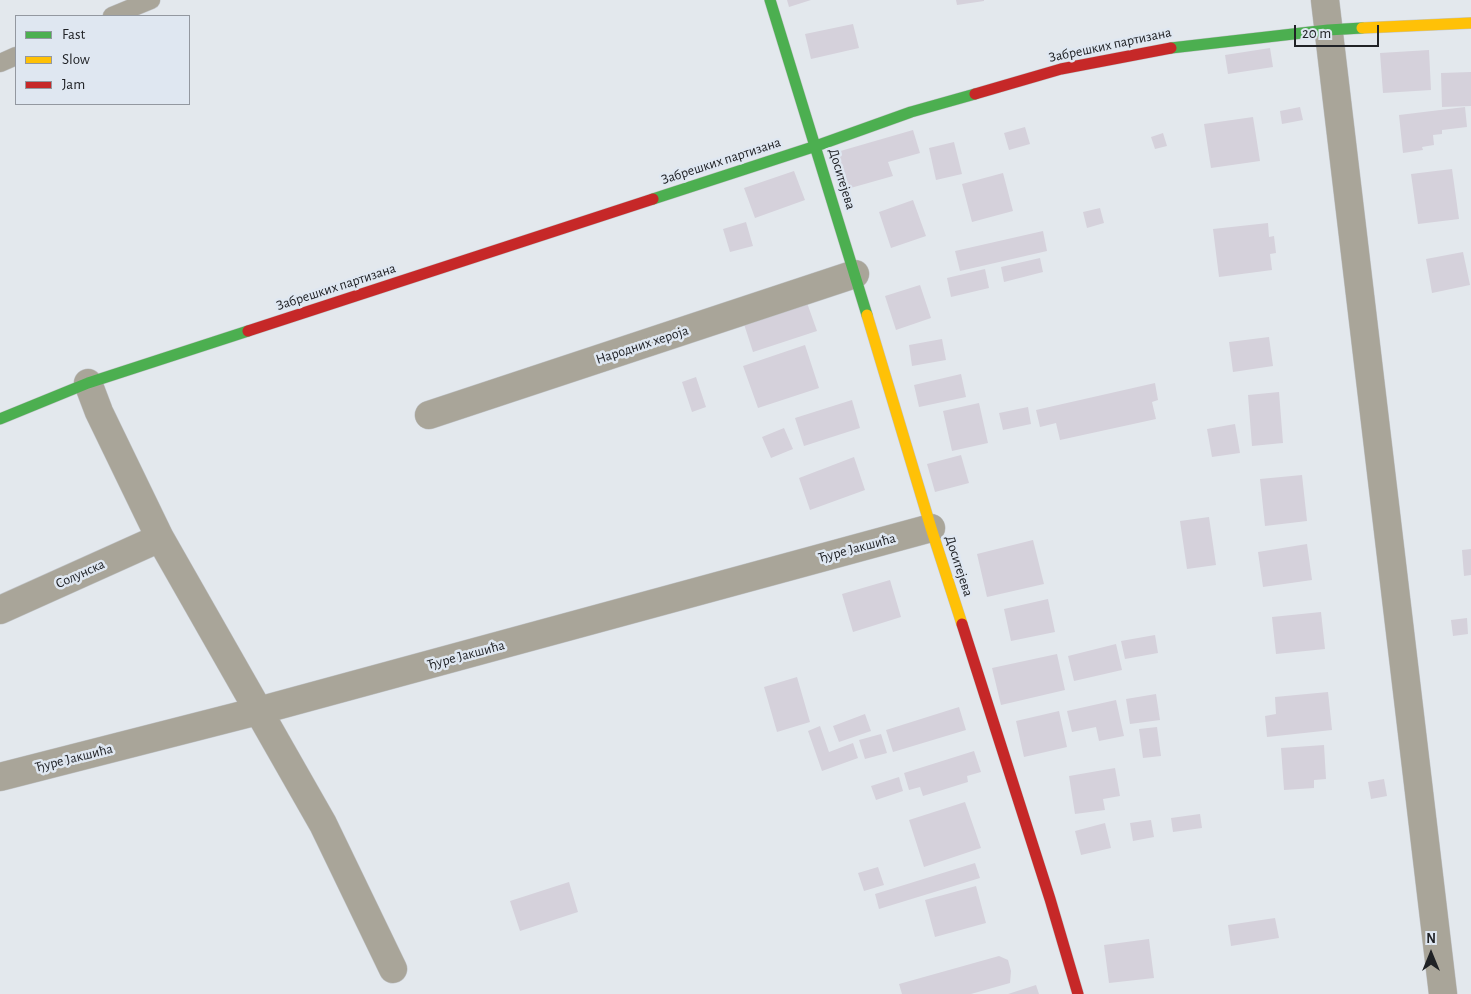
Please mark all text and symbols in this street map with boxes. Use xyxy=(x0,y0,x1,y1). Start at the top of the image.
legend xyxy=(15,15,190,105)
scale bar xyxy=(1296,15,1381,47)
street label: Забрешких партизана xyxy=(1047,24,1173,66)
text: 20 m xyxy=(1302,26,1331,41)
text: Fast xyxy=(62,27,85,42)
text: Slow xyxy=(62,52,90,67)
text: Jam xyxy=(62,77,85,92)
street label: Забрешких партизана xyxy=(659,134,783,188)
street label: Доситејева xyxy=(825,146,859,212)
street label: Забрешких партизана xyxy=(274,260,398,314)
street label: Народних хероја xyxy=(593,322,691,368)
street label: Ђуре Јакшића xyxy=(817,530,897,566)
street label: Доситејева xyxy=(941,533,977,599)
street label: Солунска xyxy=(53,556,107,592)
street label: Ђуре Јакшића xyxy=(426,637,506,673)
street label: Ђуре Јакшића xyxy=(34,740,114,776)
north arrow xyxy=(1406,929,1456,979)
text: N xyxy=(1426,932,1436,946)

